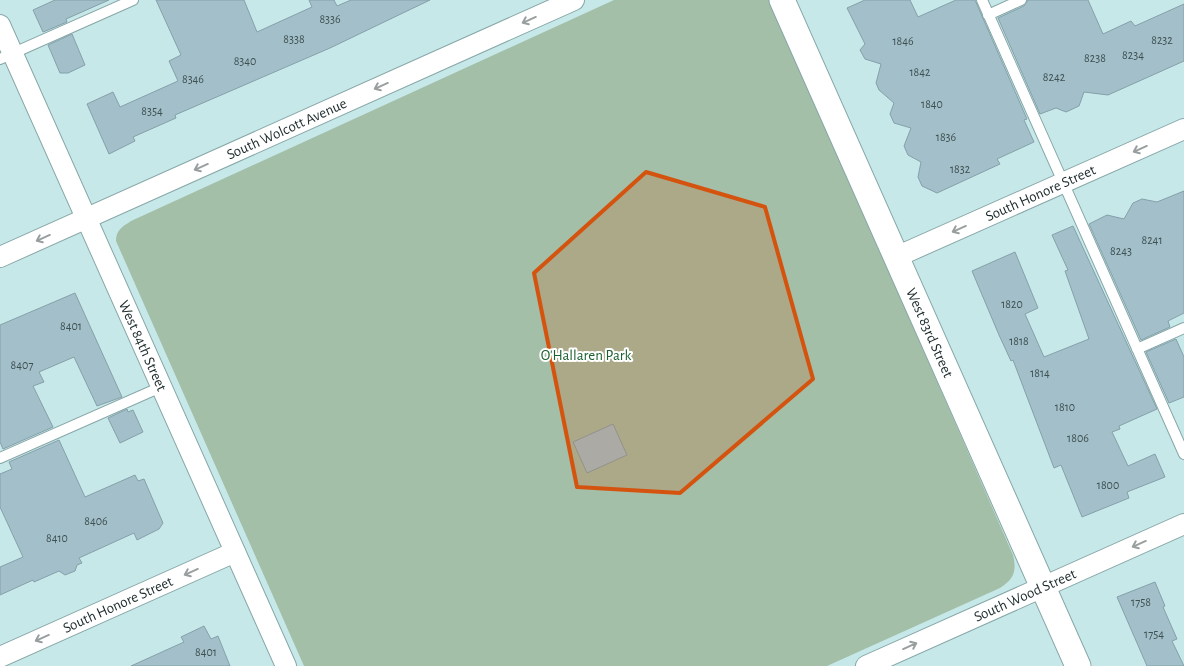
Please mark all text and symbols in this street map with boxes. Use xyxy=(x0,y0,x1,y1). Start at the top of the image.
house number: 8336 xyxy=(319,13,341,25)
one-way arrow xyxy=(522,16,537,25)
house number: 8338 xyxy=(283,33,305,45)
house number: 8232 xyxy=(1151,34,1173,46)
house number: 1846 xyxy=(892,35,914,47)
house number: 8234 xyxy=(1122,49,1144,61)
house number: 8238 xyxy=(1084,52,1106,64)
house number: 8340 xyxy=(234,55,256,67)
house number: 1842 xyxy=(909,66,931,78)
house number: 8242 xyxy=(1043,71,1066,83)
house number: 8346 xyxy=(182,73,204,85)
one-way arrow xyxy=(374,82,389,92)
street label: South Wolcott Avenue xyxy=(224,95,349,162)
house number: 1840 xyxy=(921,98,943,110)
house number: 8354 xyxy=(141,105,163,117)
house number: 1836 xyxy=(936,131,957,143)
one-way arrow xyxy=(1133,145,1148,155)
street label: South Honore Street xyxy=(983,162,1098,224)
one-way arrow xyxy=(194,163,209,173)
house number: 1832 xyxy=(950,163,971,175)
one-way arrow xyxy=(952,225,967,235)
one-way arrow xyxy=(36,234,51,243)
house number: 8241 xyxy=(1141,234,1163,246)
house number: 8243 xyxy=(1110,245,1132,257)
street label: West 83rd Street xyxy=(903,286,956,380)
street label: West 84th Street xyxy=(116,298,170,393)
house number: 1820 xyxy=(1001,298,1023,310)
house number: 8401 xyxy=(60,320,82,332)
house number: 1818 xyxy=(1009,335,1029,347)
park label: O'Hallaren Park xyxy=(541,348,632,363)
house number: 8407 xyxy=(11,359,33,371)
house number: 1814 xyxy=(1030,367,1050,379)
house number: 1810 xyxy=(1055,401,1075,413)
house number: 1806 xyxy=(1067,432,1089,444)
house number: 1800 xyxy=(1097,479,1119,491)
house number: 8406 xyxy=(84,515,108,527)
house number: 8410 xyxy=(46,532,68,544)
one-way arrow xyxy=(1132,539,1147,549)
street label: South Wood Street xyxy=(972,566,1078,624)
one-way arrow xyxy=(184,567,199,577)
street label: South Honore Street xyxy=(61,573,175,635)
house number: 1758 xyxy=(1131,596,1151,608)
house number: 1754 xyxy=(1144,628,1164,640)
one-way arrow xyxy=(35,634,50,644)
one-way arrow xyxy=(902,641,917,651)
house number: 8401 xyxy=(195,646,217,658)

